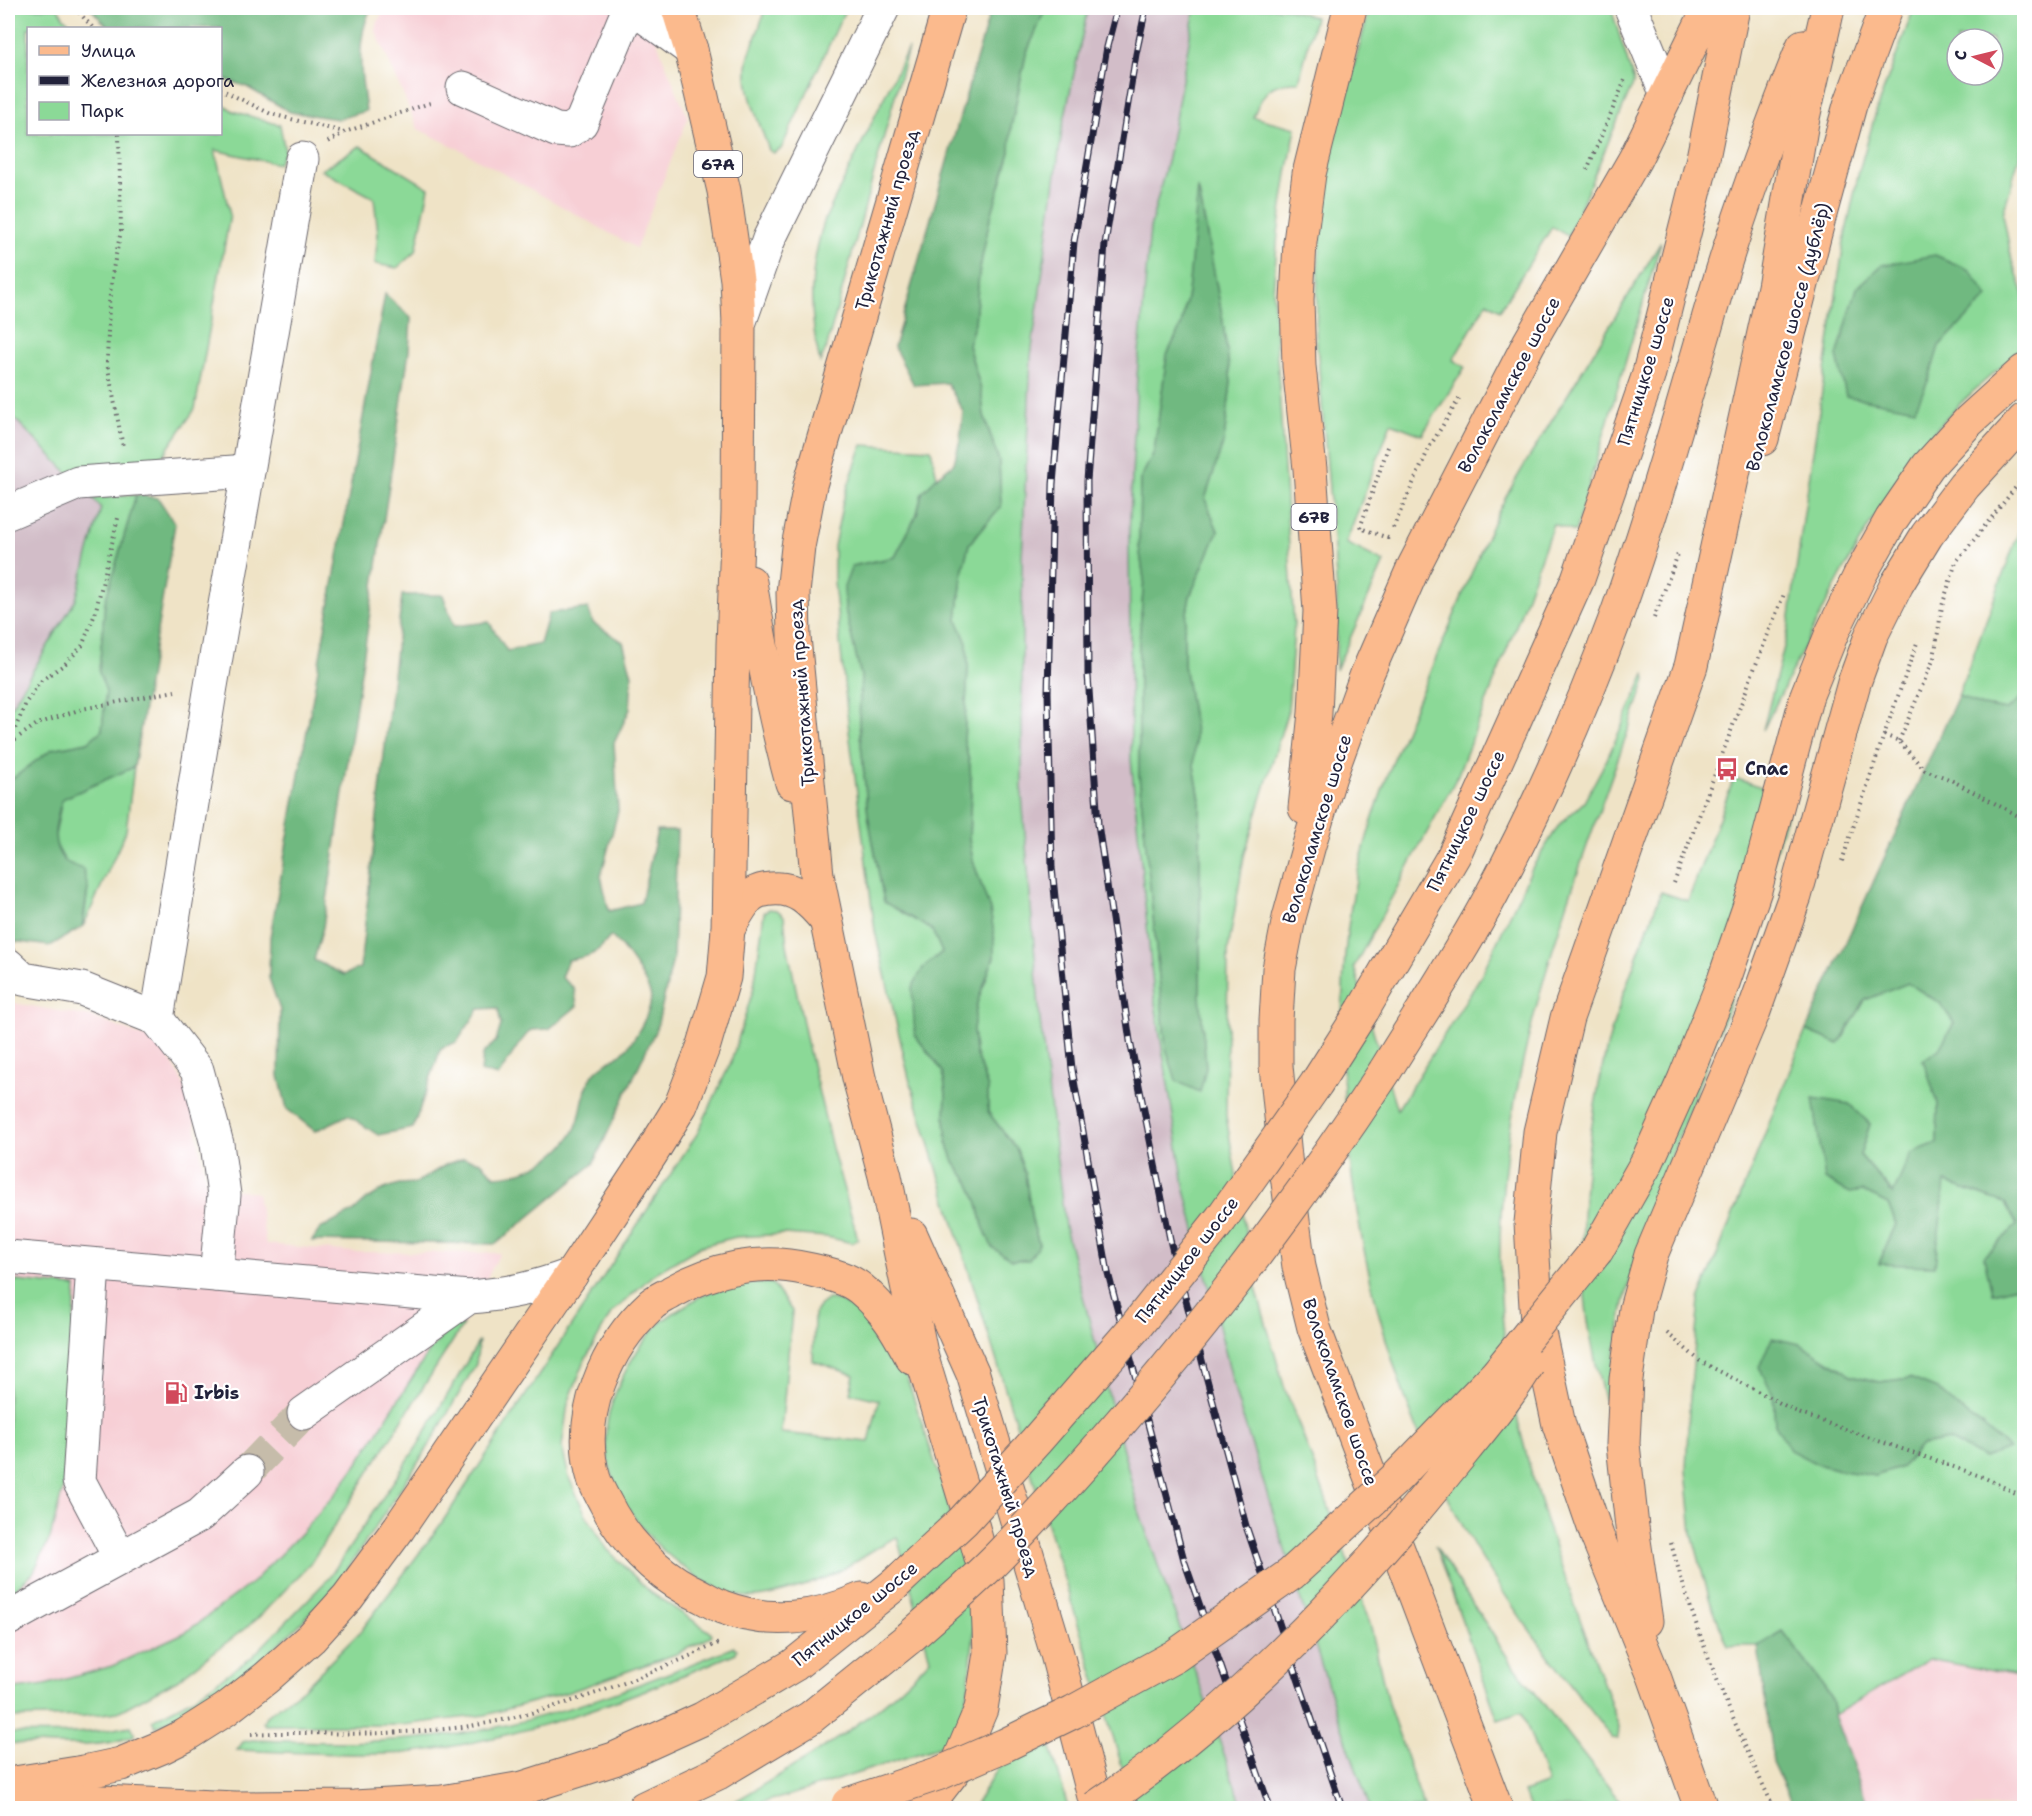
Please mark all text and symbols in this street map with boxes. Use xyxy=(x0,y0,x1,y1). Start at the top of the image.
legend xyxy=(27,27,222,135)
north arrow xyxy=(1945,27,2005,87)
text: Улица xyxy=(81,39,135,63)
text: С xyxy=(1950,49,1972,61)
text: Железная дорога xyxy=(81,69,234,93)
text: Парк xyxy=(81,99,124,123)
street label: Трикотажный проезд xyxy=(850,126,925,313)
road number: 67A xyxy=(694,151,742,177)
street label: Волоколамское шоссе (дублёр) xyxy=(1741,200,1835,474)
street label: Волоколамское шоссе xyxy=(1452,293,1566,477)
street label: Пятницкое шоссе xyxy=(1612,294,1680,448)
road number: 67B xyxy=(1292,504,1336,530)
street label: Трикотажный проезд xyxy=(783,598,821,787)
street label: Волоколамское шоссе xyxy=(1277,732,1357,926)
street label: Пятницкое шоссе xyxy=(1421,746,1511,896)
bus stop icon: Спас xyxy=(1714,756,1740,782)
place label: Спас xyxy=(1745,757,1789,781)
street label: Пятницкое шоссе xyxy=(1130,1192,1244,1328)
street label: Волоколамское шоссе xyxy=(1297,1295,1383,1489)
fuel station icon: Irbis xyxy=(163,1380,189,1406)
place label: Irbis xyxy=(194,1381,239,1405)
street label: Трикотажный проезд xyxy=(967,1394,1045,1581)
street label: Пятницкое шоссе xyxy=(787,1556,923,1672)

